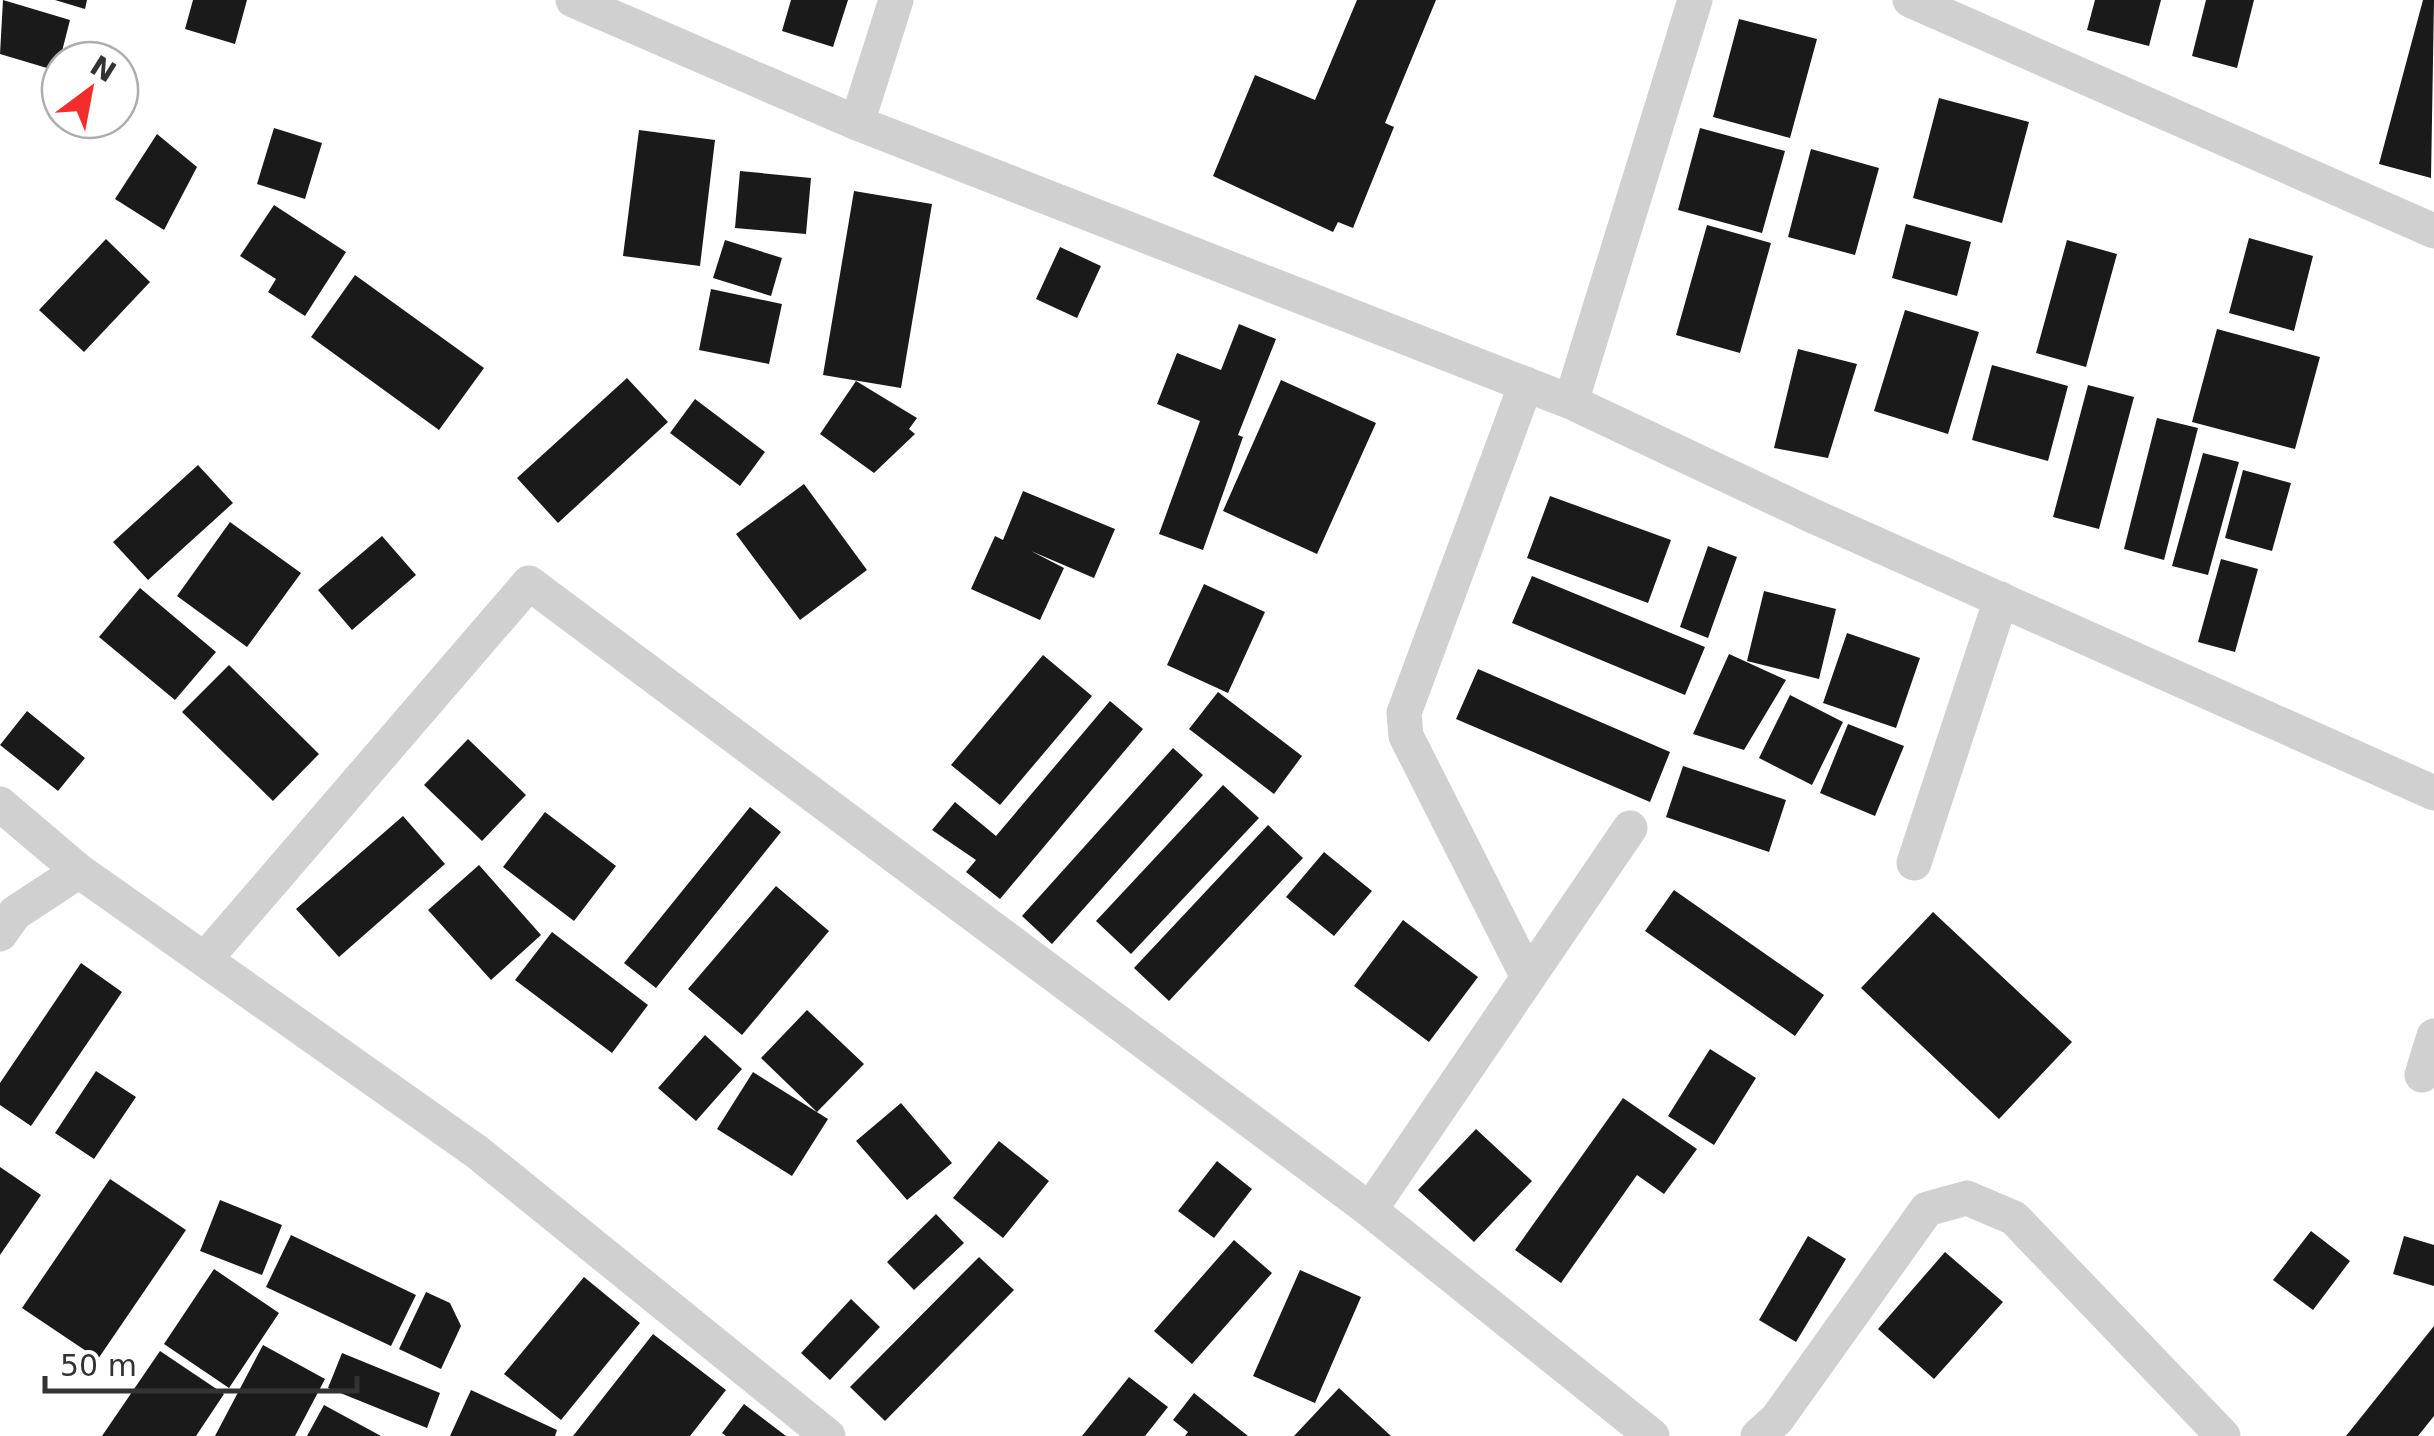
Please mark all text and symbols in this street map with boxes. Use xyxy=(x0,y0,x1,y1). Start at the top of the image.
north arrow xyxy=(40,40,140,140)
text: N xyxy=(84,49,122,89)
scale bar xyxy=(45,1331,358,1393)
text: 50 m xyxy=(60,1348,137,1383)

